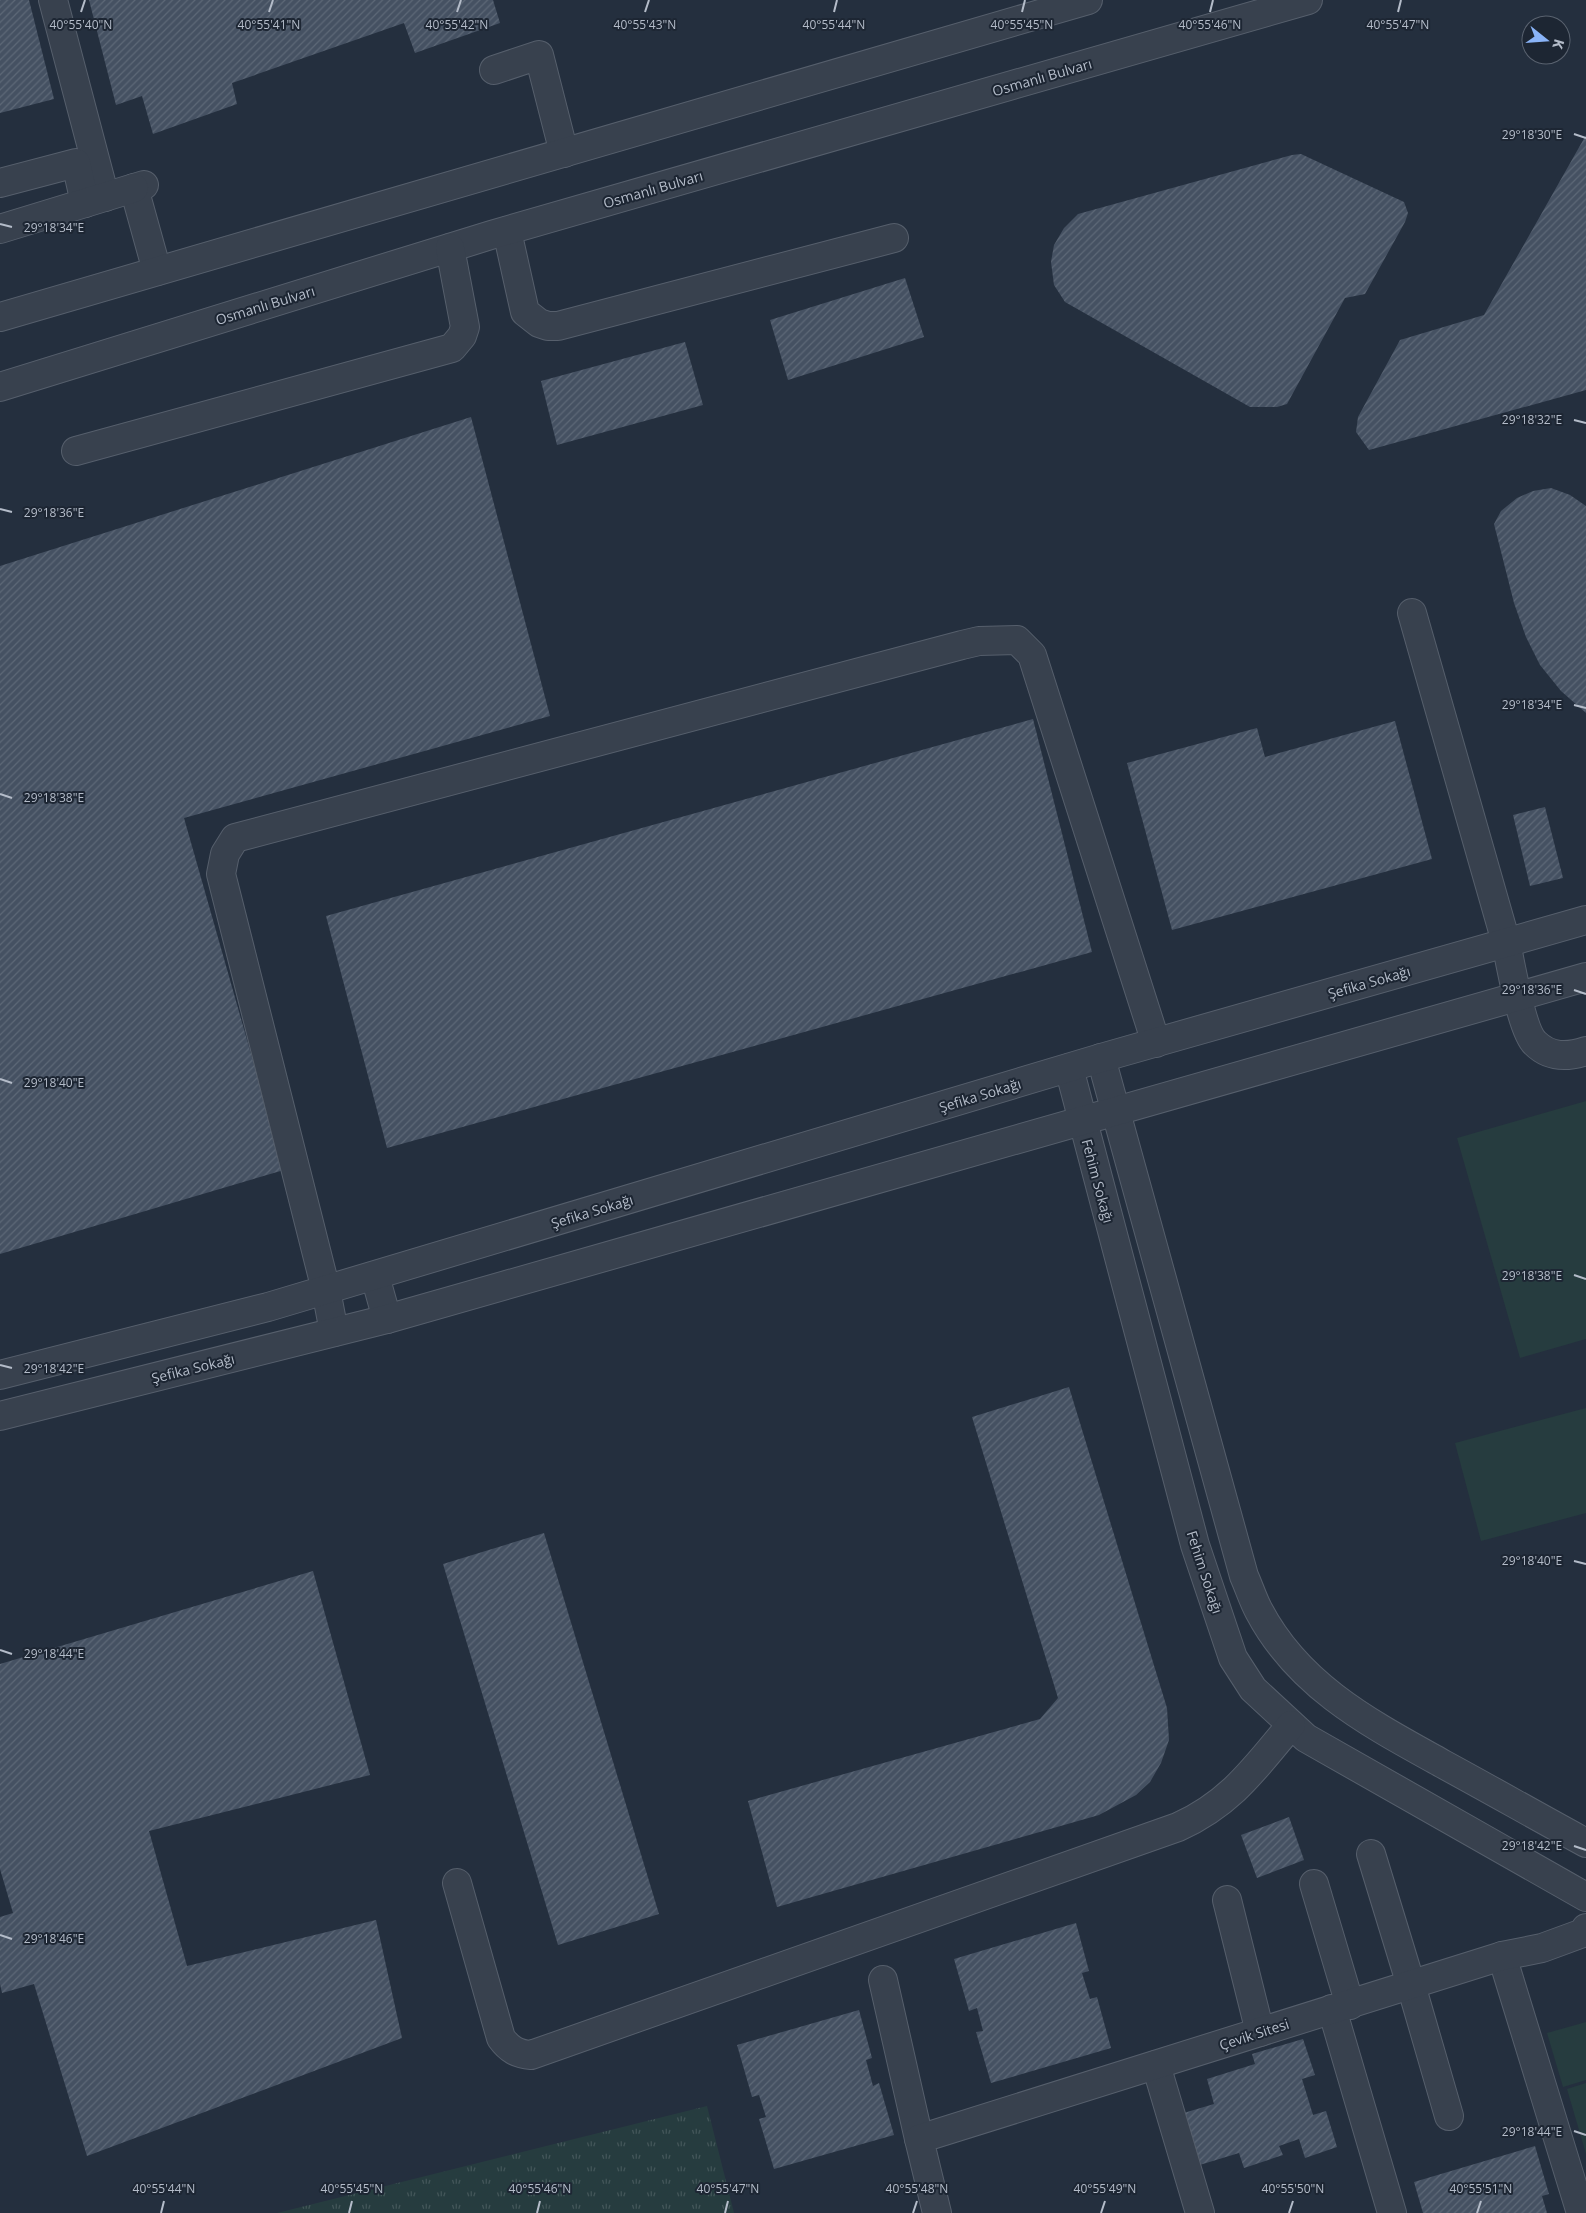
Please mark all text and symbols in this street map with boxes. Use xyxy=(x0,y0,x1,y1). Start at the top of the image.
north arrow xyxy=(1521,15,1571,65)
text: 40°55'40"N xyxy=(50,16,112,33)
text: 40°55'41"N xyxy=(238,16,300,33)
text: 40°55'42"N xyxy=(426,16,488,33)
text: 40°55'43"N xyxy=(614,16,676,33)
text: 40°55'44"N xyxy=(803,16,865,33)
text: 40°55'45"N xyxy=(991,16,1053,33)
text: 40°55'46"N xyxy=(1179,16,1241,33)
text: 40°55'47"N xyxy=(1367,16,1429,33)
text: K xyxy=(1548,37,1569,52)
street label: Osmanlı Bulvarı xyxy=(990,54,1094,100)
text: 29°18'30"E xyxy=(1502,126,1562,143)
street label: Osmanlı Bulvarı xyxy=(601,166,705,212)
text: 29°18'34"E xyxy=(24,219,84,236)
street label: Osmanlı Bulvarı xyxy=(213,281,317,329)
text: 29°18'32"E xyxy=(1502,411,1562,428)
text: 29°18'36"E xyxy=(24,504,84,521)
text: 29°18'34"E xyxy=(1502,696,1562,713)
text: 29°18'38"E xyxy=(24,789,84,806)
street label: Şefika Sokağı xyxy=(1326,961,1412,1003)
text: 29°18'36"E xyxy=(1502,981,1562,998)
street label: Şefika Sokağı xyxy=(937,1073,1023,1117)
text: 29°18'40"E xyxy=(24,1074,84,1091)
street label: Fehim Sokağı xyxy=(1078,1137,1118,1225)
street label: Şefika Sokağı xyxy=(549,1189,635,1233)
text: 29°18'38"E xyxy=(1502,1267,1562,1284)
street label: Şefika Sokağı xyxy=(149,1349,237,1387)
text: 29°18'42"E xyxy=(24,1360,84,1377)
street label: Fehim Sokağı xyxy=(1183,1528,1227,1616)
text: 29°18'40"E xyxy=(1502,1552,1562,1569)
text: 29°18'44"E xyxy=(24,1645,84,1662)
text: 29°18'42"E xyxy=(1502,1837,1562,1854)
text: 29°18'46"E xyxy=(24,1930,84,1947)
street label: Çevik Sitesi xyxy=(1217,2014,1291,2054)
text: 29°18'44"E xyxy=(1502,2123,1562,2140)
text: 40°55'44"N xyxy=(133,2180,195,2197)
text: 40°55'45"N xyxy=(321,2180,383,2197)
text: 40°55'46"N xyxy=(509,2180,571,2197)
text: 40°55'47"N xyxy=(697,2180,759,2197)
text: 40°55'48"N xyxy=(886,2180,948,2197)
text: 40°55'49"N xyxy=(1074,2180,1136,2197)
text: 40°55'50"N xyxy=(1262,2180,1324,2197)
text: 40°55'51"N xyxy=(1450,2180,1512,2197)

